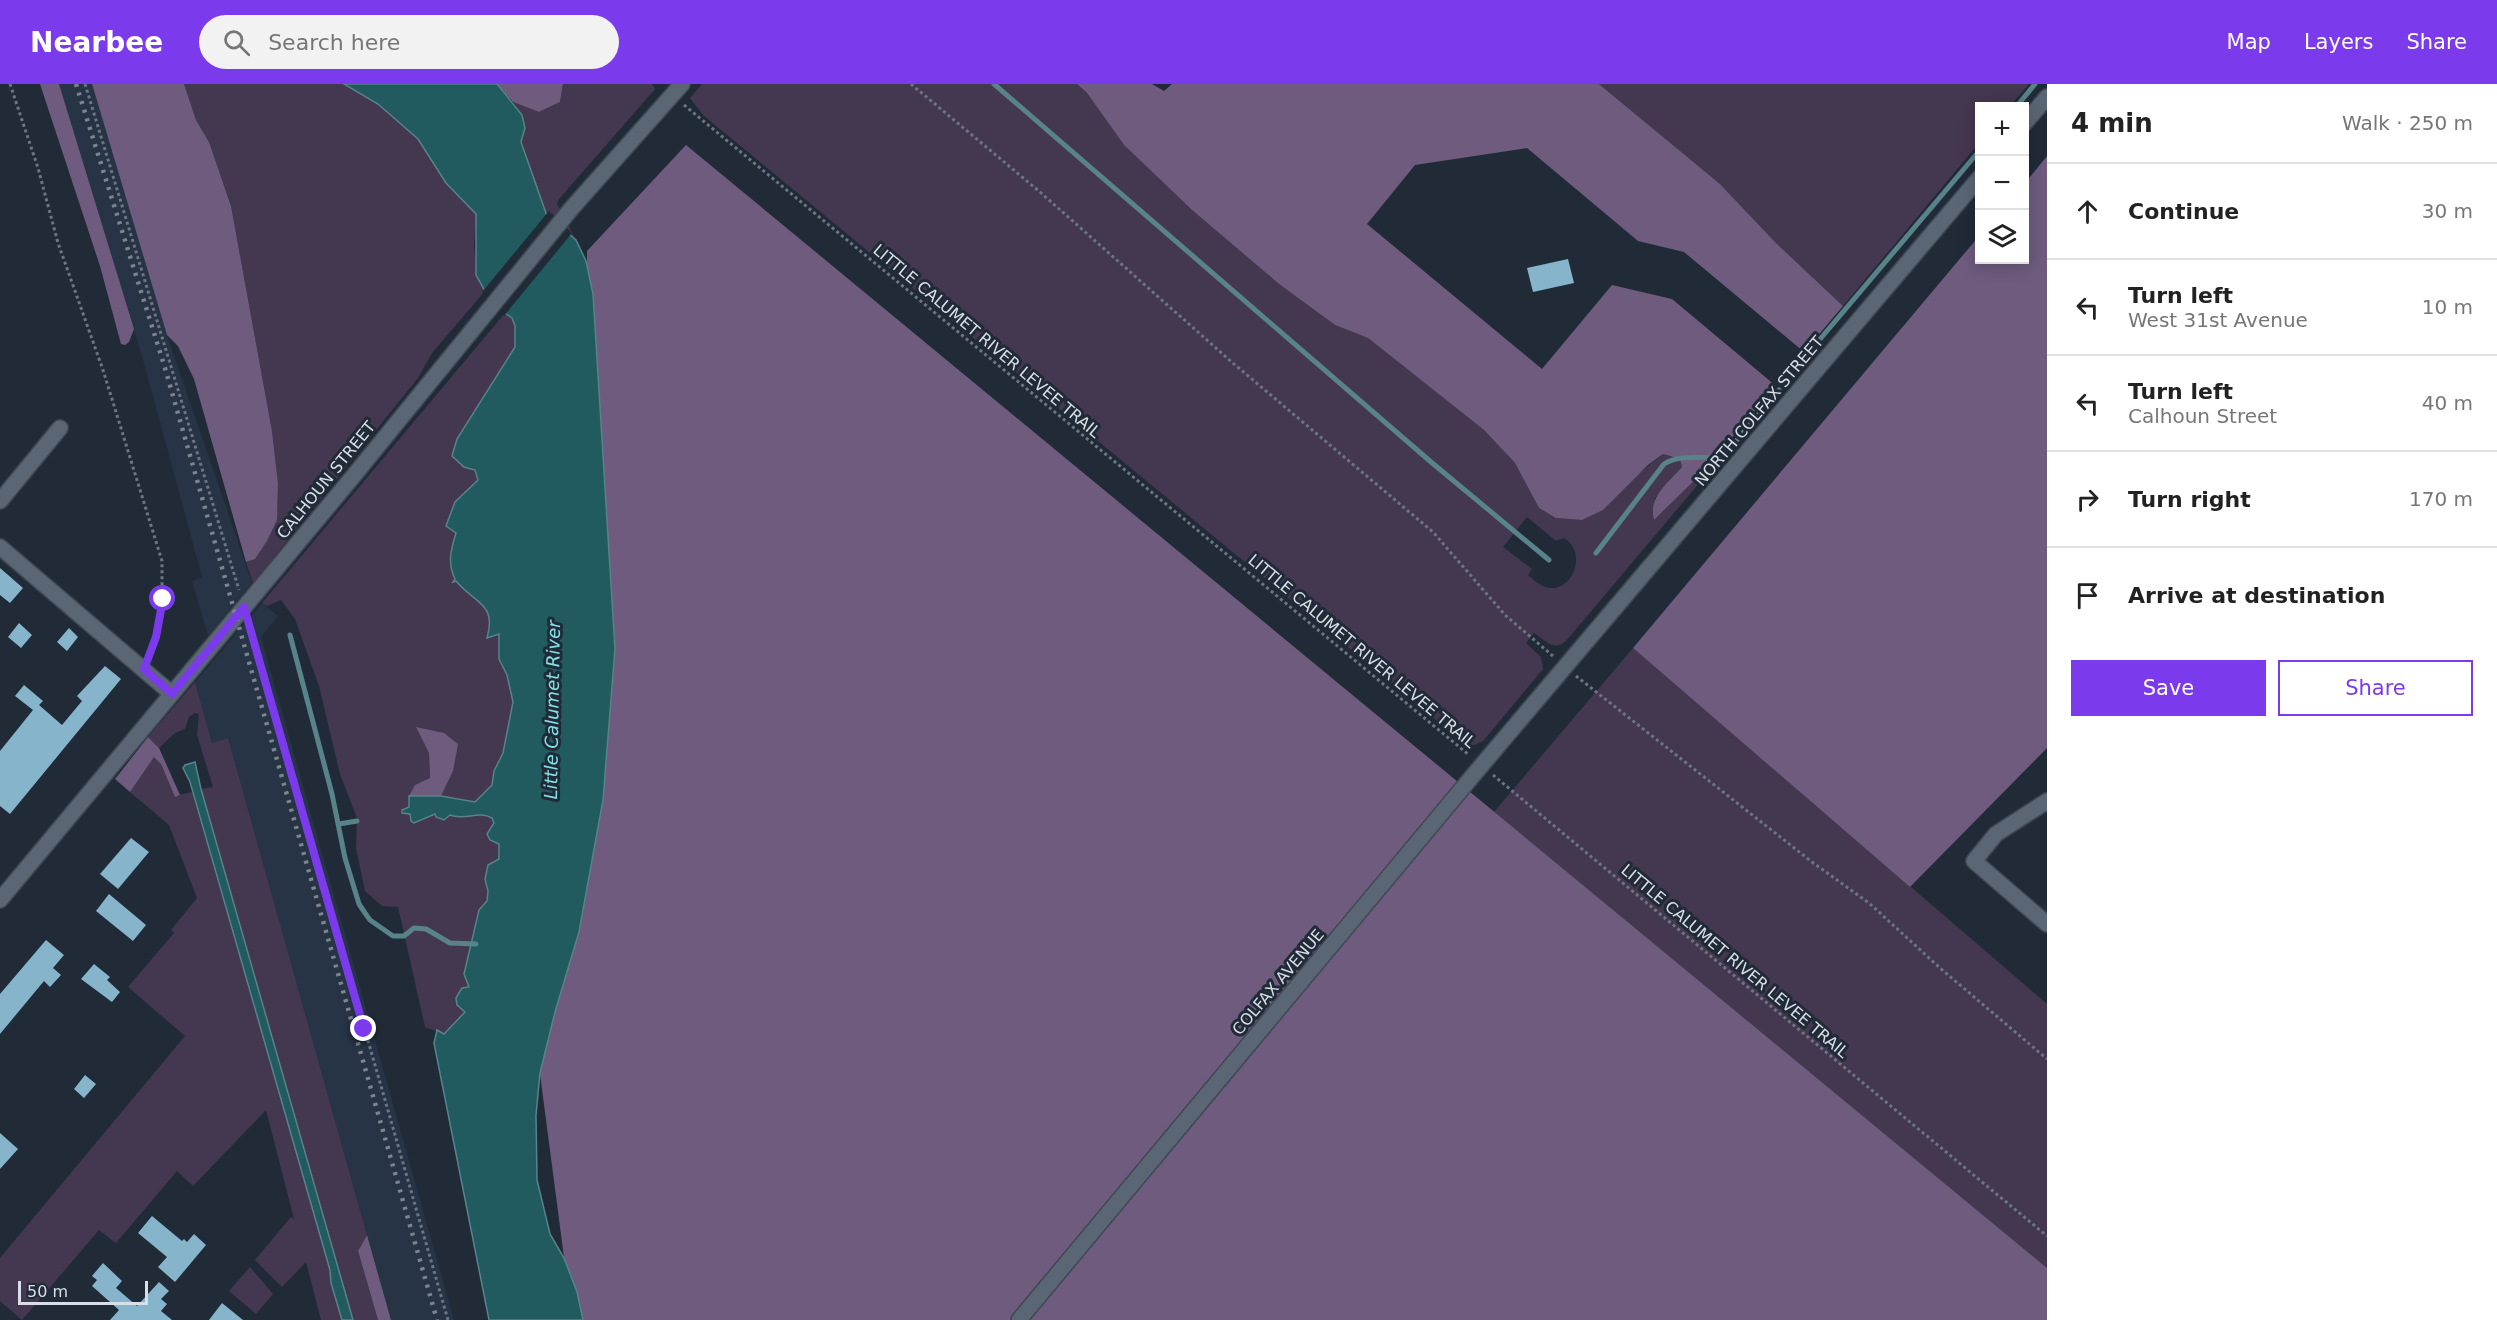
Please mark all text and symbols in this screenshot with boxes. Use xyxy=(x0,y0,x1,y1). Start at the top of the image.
search box xyxy=(199,15,619,69)
text: Nearbee xyxy=(30,26,163,59)
icon: search xyxy=(220,26,253,59)
text: Search here xyxy=(268,30,400,55)
text: Map xyxy=(2227,30,2271,54)
text: Layers xyxy=(2304,30,2373,54)
text: Share xyxy=(2406,30,2467,54)
map controls xyxy=(1975,102,2029,264)
button: + xyxy=(1975,102,2029,156)
text: 4 min xyxy=(2071,108,2153,138)
text: Walk · 250 m xyxy=(2342,111,2473,135)
button: − xyxy=(1975,156,2029,210)
icon: ahead xyxy=(2071,195,2104,228)
text: Continue xyxy=(2128,199,2239,224)
text: 30 m xyxy=(2422,199,2473,223)
button: layers xyxy=(1975,210,2029,264)
street label: LITTLE CALUMET RIVER LEVEE TRAIL xyxy=(869,240,1105,442)
text: Turn left xyxy=(2128,283,2233,308)
icon: left xyxy=(2071,291,2104,324)
text: 10 m xyxy=(2422,295,2473,319)
text: West 31st Avenue xyxy=(2128,308,2308,332)
street label: NORTH COLFAX STREET xyxy=(1691,332,1827,490)
text: Turn left xyxy=(2128,379,2233,404)
icon: left xyxy=(2071,387,2104,420)
text: 40 m xyxy=(2422,391,2473,415)
text: Calhoun Street xyxy=(2128,404,2277,428)
street label: CALHOUN STREET xyxy=(273,417,379,543)
icon: right xyxy=(2071,483,2104,516)
text: Turn right xyxy=(2128,487,2251,512)
text: 170 m xyxy=(2409,487,2473,511)
street label: LITTLE CALUMET RIVER LEVEE TRAIL xyxy=(1244,550,1480,752)
icon: arrive xyxy=(2071,579,2104,612)
text: Arrive at destination xyxy=(2128,583,2385,608)
route start xyxy=(149,585,175,611)
water label: Little Calumet River xyxy=(540,619,564,800)
button: Save xyxy=(2071,660,2266,716)
button: Share xyxy=(2278,660,2473,716)
street label: LITTLE CALUMET RIVER LEVEE TRAIL xyxy=(1617,860,1853,1062)
street label: COLFAX AVENUE xyxy=(1228,925,1328,1039)
route end xyxy=(350,1015,376,1041)
scale bar xyxy=(18,1278,148,1306)
text: 50 m xyxy=(27,1282,68,1301)

